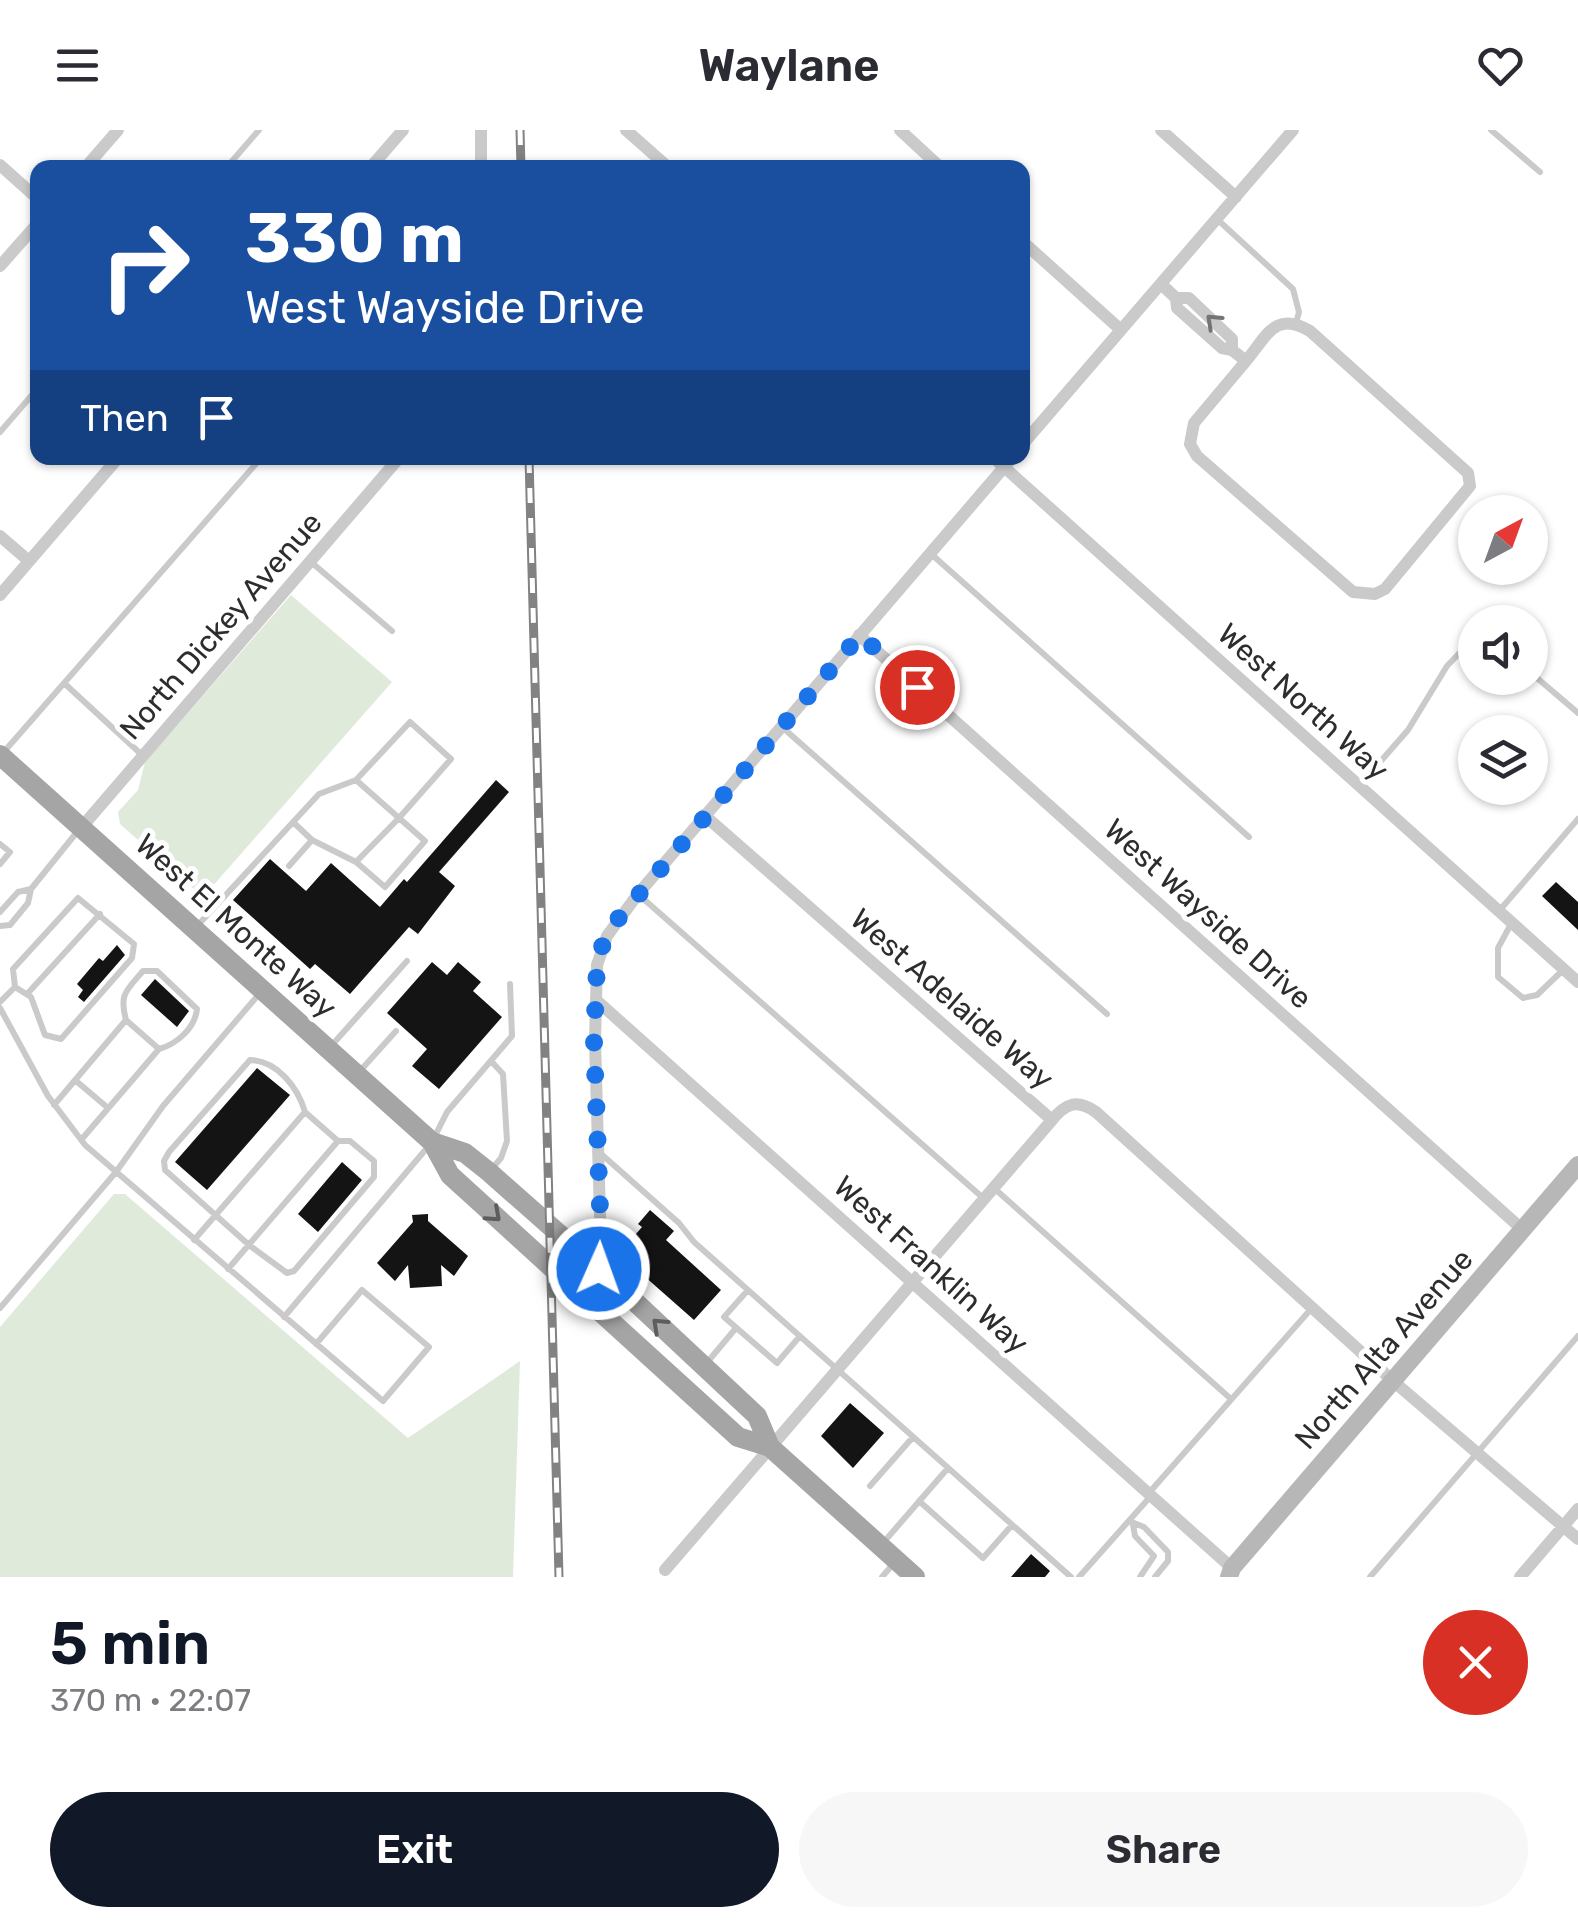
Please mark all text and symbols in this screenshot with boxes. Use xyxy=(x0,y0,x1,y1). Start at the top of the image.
icon: menu xyxy=(50,38,105,93)
icon: heart xyxy=(1473,38,1528,93)
text: Waylane xyxy=(698,39,880,92)
text: 330 m xyxy=(245,197,464,280)
icon: right xyxy=(80,200,210,330)
text: West Wayside Drive xyxy=(245,281,645,334)
one-way arrow xyxy=(1207,315,1225,333)
icon: arrive xyxy=(189,390,244,445)
text: Then xyxy=(80,395,169,441)
north arrow xyxy=(1458,495,1548,585)
map controls xyxy=(1458,495,1548,805)
street label: North Dickey Avenue xyxy=(112,505,330,747)
button: sound xyxy=(1458,605,1548,695)
street label: West North Way xyxy=(1210,616,1396,788)
pin xyxy=(875,645,960,730)
icon: arrive xyxy=(890,660,945,715)
button: layers xyxy=(1458,715,1548,805)
street label: West Wayside Drive xyxy=(1097,811,1319,1017)
street label: West El Monte Way xyxy=(128,826,344,1026)
street label: West Adelaide Way xyxy=(843,901,1061,1097)
street label: West Franklin Way xyxy=(827,1168,1035,1362)
one-way arrow xyxy=(482,1204,501,1222)
position arrow xyxy=(547,1217,651,1321)
street label: North Alta Avenue xyxy=(1287,1242,1481,1456)
one-way arrow xyxy=(652,1319,671,1337)
text: 5 min xyxy=(50,1608,210,1679)
button: close xyxy=(1423,1610,1528,1715)
text: 370 m · 22:07 xyxy=(50,1681,251,1719)
button: Exit xyxy=(50,1792,779,1907)
button: Share xyxy=(799,1792,1528,1907)

